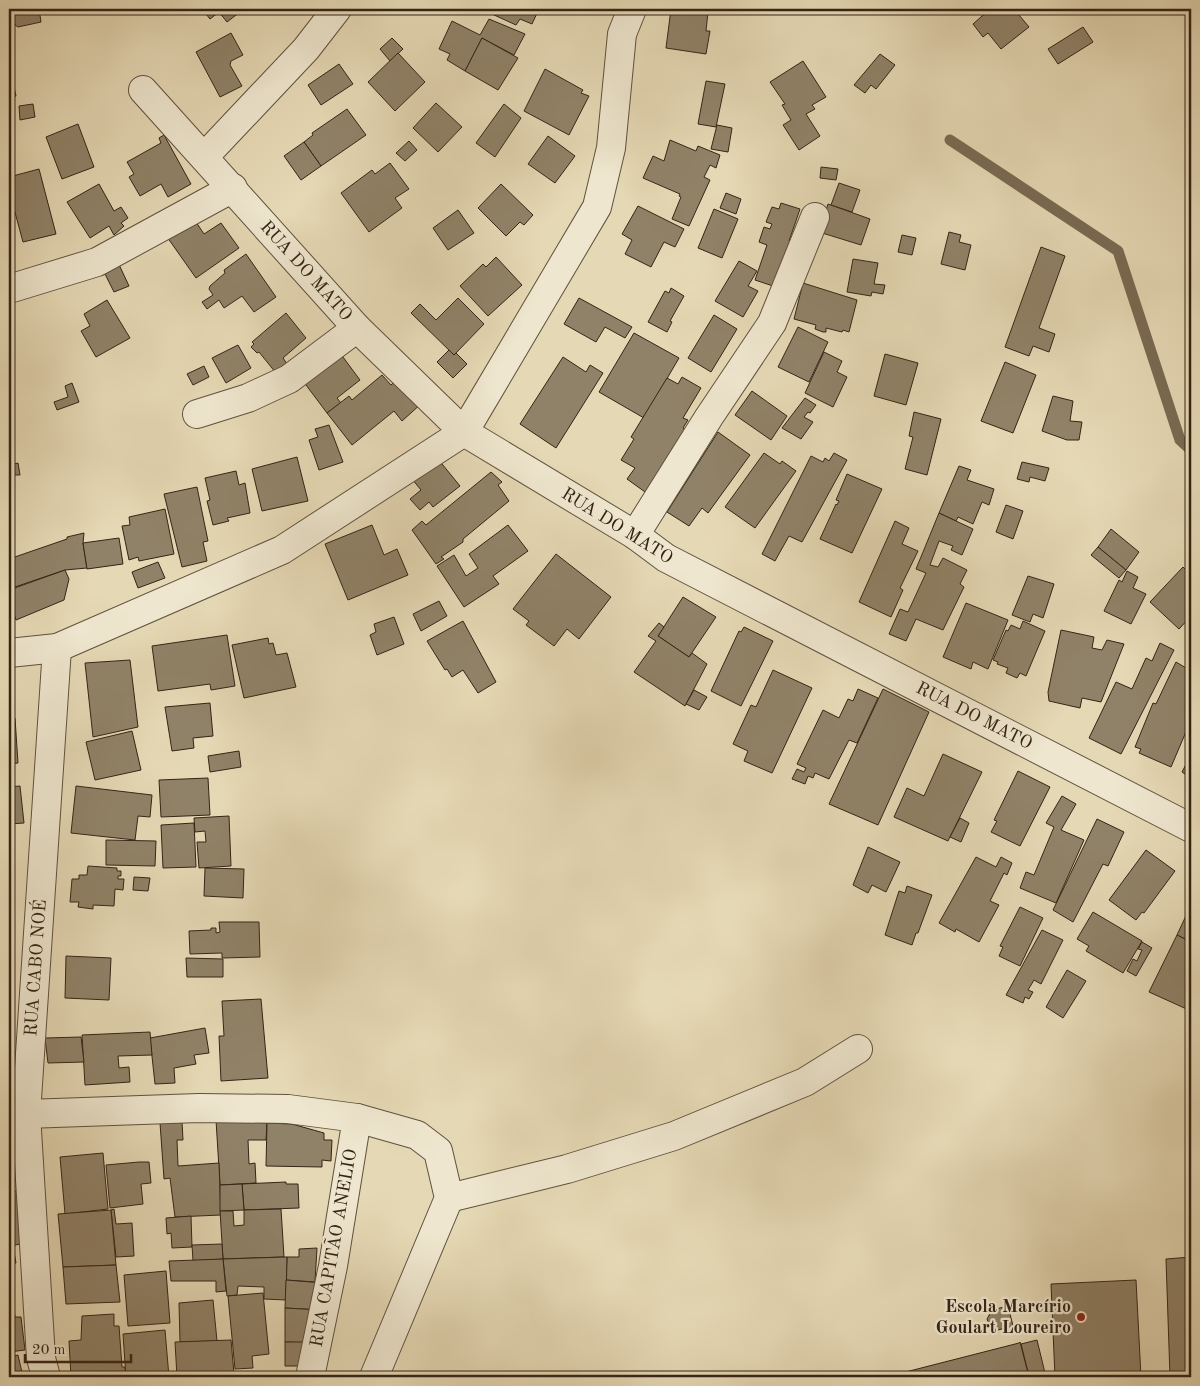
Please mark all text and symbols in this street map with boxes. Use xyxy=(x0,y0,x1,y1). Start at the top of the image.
street label: RUA DO MATO xyxy=(257,218,355,324)
street label: RUA DO MATO xyxy=(558,485,676,567)
street label: RUA DO MATO xyxy=(913,679,1035,753)
street label: RUA CABO NOÉ xyxy=(18,899,50,1037)
street label: RUA CAPITÃO ANELIO xyxy=(304,1147,360,1349)
place label: Escola Marcírio Goulart Loureiro xyxy=(935,1298,1071,1337)
marker: Escola Marcírio Goulart Loureiro xyxy=(1075,1311,1087,1323)
scale bar xyxy=(25,1331,131,1363)
text: 20 m xyxy=(32,1343,66,1358)

